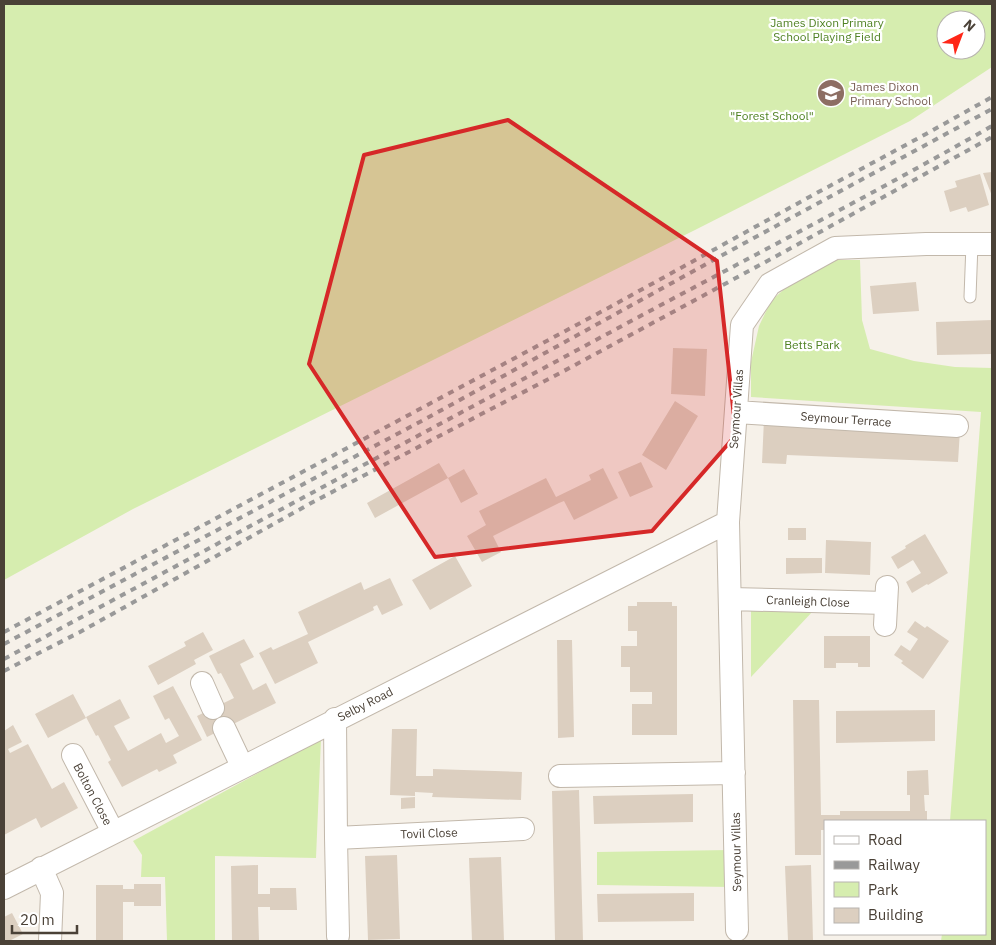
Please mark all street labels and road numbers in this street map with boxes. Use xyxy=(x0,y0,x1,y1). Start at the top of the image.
street label: Seymour Villas xyxy=(726,369,746,449)
street label: Seymour Terrace xyxy=(800,408,892,430)
street label: Cranleigh Close xyxy=(766,592,851,610)
street label: Selby Road xyxy=(335,684,395,724)
street label: Bolton Close xyxy=(70,760,116,828)
street label: Seymour Villas xyxy=(728,812,744,892)
street label: Tovil Close xyxy=(400,824,458,842)

